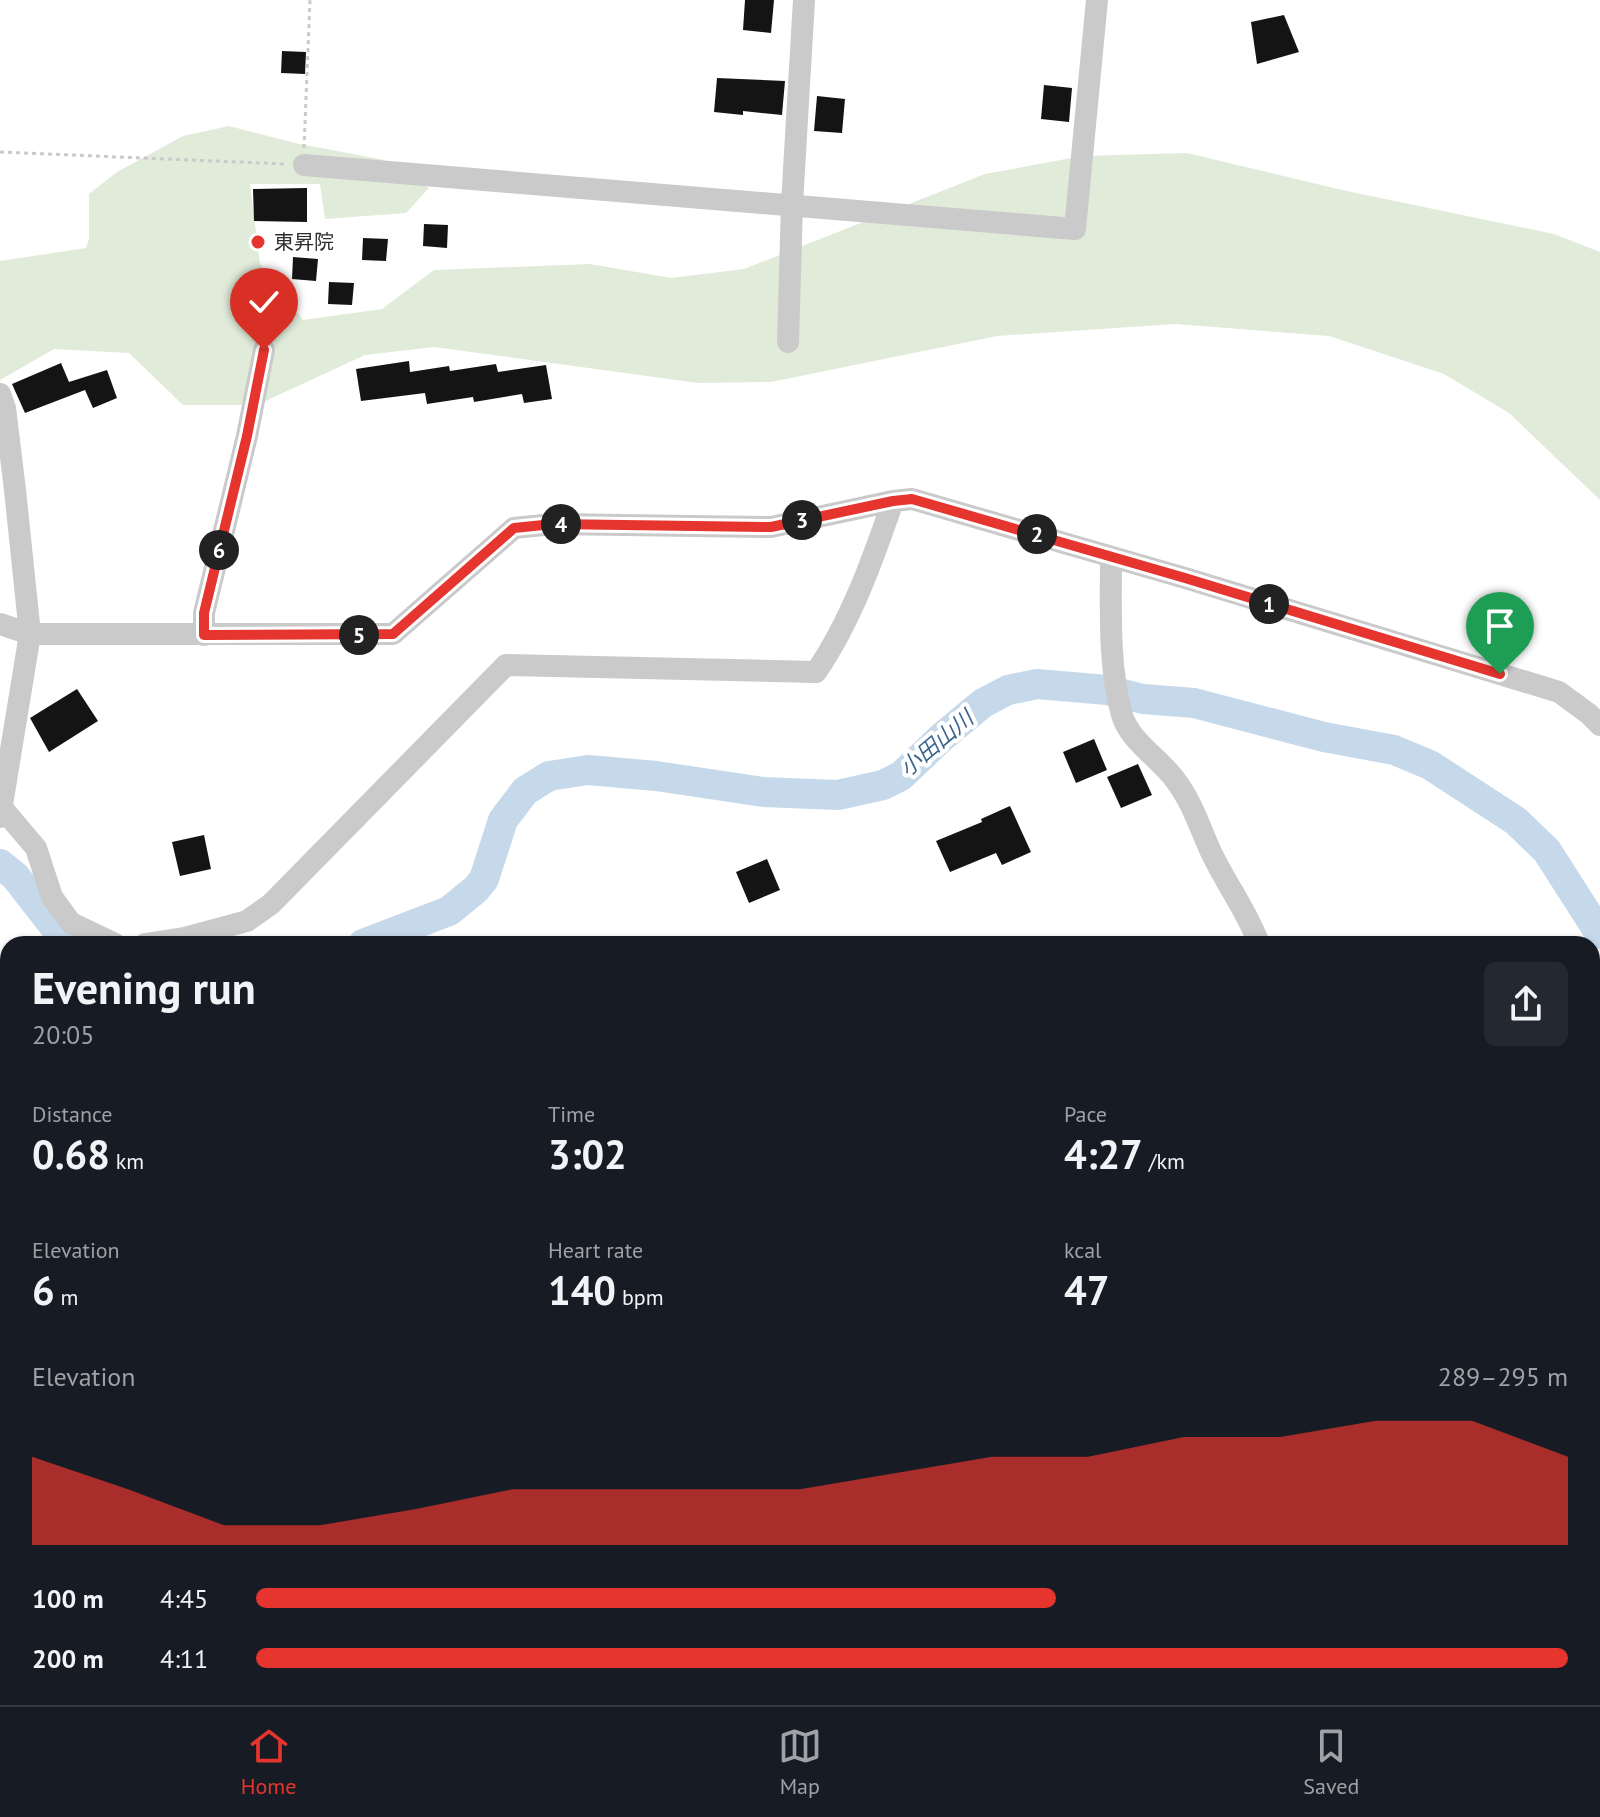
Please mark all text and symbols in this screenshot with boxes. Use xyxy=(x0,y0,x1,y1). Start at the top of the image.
place label: 東昇院 xyxy=(274,229,334,255)
marker: 東昇院 xyxy=(249,233,267,251)
pin xyxy=(230,268,298,350)
icon: check xyxy=(242,280,286,324)
pin: 3 xyxy=(782,500,822,540)
pin: 4 xyxy=(541,504,581,544)
text: 3 xyxy=(796,506,808,534)
text: 4 xyxy=(555,510,567,538)
pin: 2 xyxy=(1017,514,1057,554)
text: 2 xyxy=(1031,520,1043,548)
pin: 6 xyxy=(199,530,239,570)
text: 6 xyxy=(213,536,225,564)
pin: 1 xyxy=(1249,584,1289,624)
text: 1 xyxy=(1263,590,1275,618)
pin xyxy=(1466,592,1534,674)
icon: arrive xyxy=(1478,604,1522,648)
pin: 5 xyxy=(339,615,379,655)
text: 5 xyxy=(353,621,365,649)
water label: 小田山川 xyxy=(893,703,980,782)
text: Evening run xyxy=(32,959,256,1016)
button: share xyxy=(1484,962,1568,1046)
text: 20:05 xyxy=(32,1018,94,1051)
text: Distance xyxy=(32,1100,113,1128)
text: Time xyxy=(548,1100,595,1128)
text: Pace xyxy=(1064,1100,1107,1128)
text: 0.68 xyxy=(32,1128,110,1180)
text: 3:02 xyxy=(548,1128,627,1180)
text: 4:27 xyxy=(1064,1128,1143,1180)
text: km xyxy=(110,1147,144,1175)
text: /km xyxy=(1143,1147,1185,1175)
text: Elevation xyxy=(32,1236,120,1264)
text: Heart rate xyxy=(548,1236,643,1264)
text: kcal xyxy=(1064,1236,1102,1264)
text: 6 xyxy=(32,1264,55,1316)
text: 140 xyxy=(548,1264,616,1316)
text: 47 xyxy=(1064,1264,1109,1316)
text: m xyxy=(55,1283,78,1311)
text: bpm xyxy=(616,1283,664,1311)
text: Elevation xyxy=(32,1360,136,1393)
text: 289–295 m xyxy=(1438,1360,1568,1393)
text: 100 m xyxy=(32,1582,104,1615)
text: 4:45 xyxy=(160,1582,208,1615)
text: 200 m xyxy=(32,1642,104,1675)
text: 4:11 xyxy=(160,1642,208,1675)
tab: Home xyxy=(241,1724,296,1800)
tab: Map xyxy=(778,1724,822,1800)
tab: Saved xyxy=(1303,1724,1359,1800)

